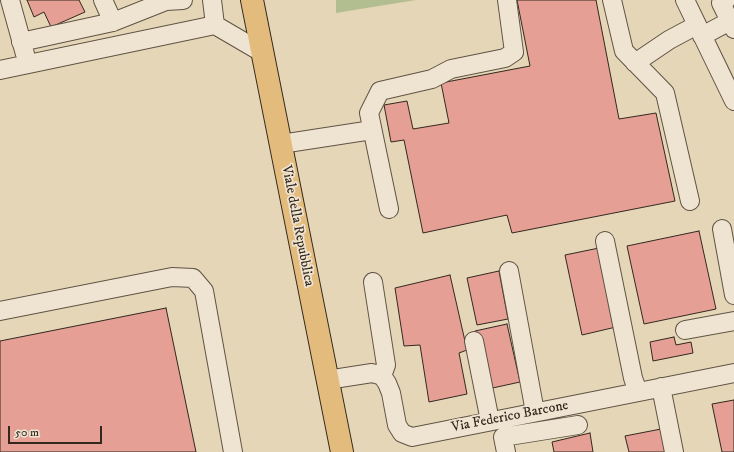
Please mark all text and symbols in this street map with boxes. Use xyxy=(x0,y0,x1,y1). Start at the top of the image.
street label: Viale della Repubblica xyxy=(277,164,317,288)
street label: Via Federico Barcone xyxy=(450,397,570,437)
scale bar xyxy=(10,418,104,444)
text: 50 m xyxy=(15,425,39,440)

